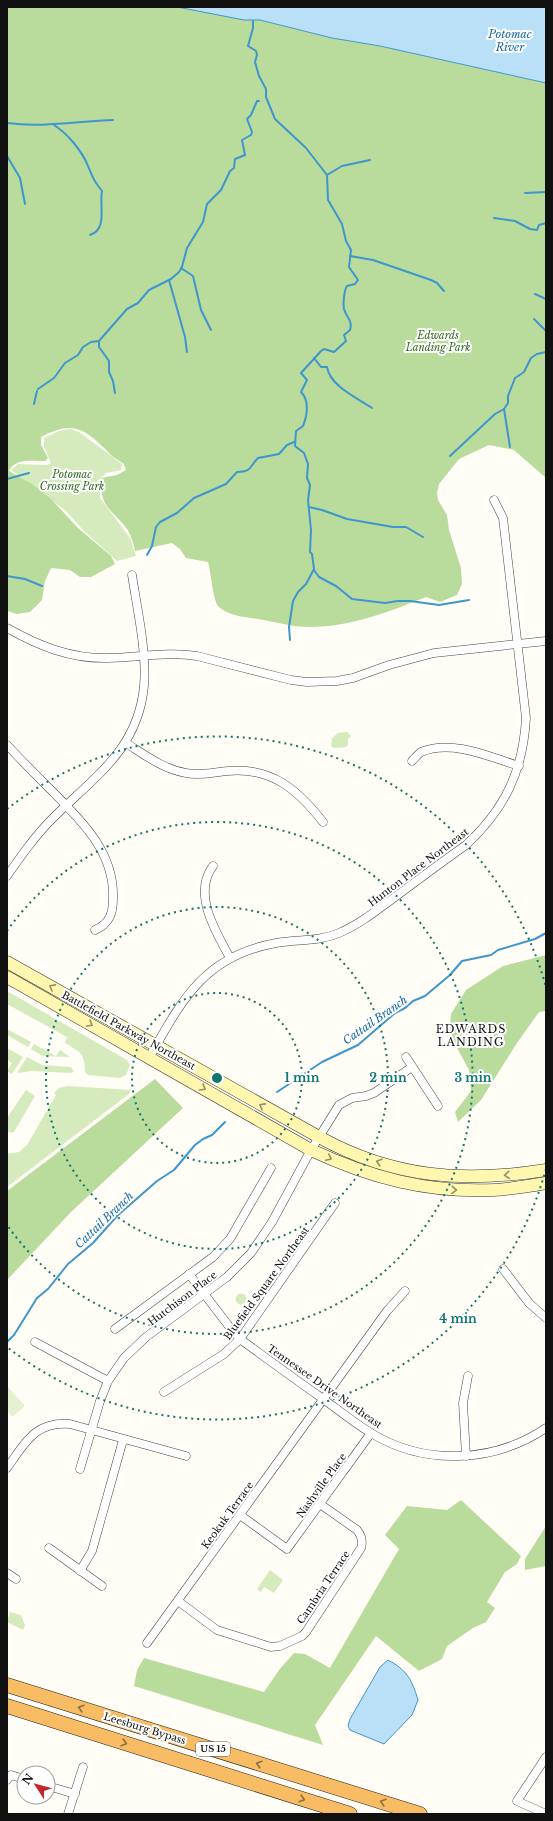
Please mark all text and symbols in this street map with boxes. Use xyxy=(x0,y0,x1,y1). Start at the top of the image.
water label: Potomac River xyxy=(487,27,532,54)
park label: Edwards Landing Park xyxy=(405,329,470,354)
park label: Potomac Crossing Park xyxy=(40,468,104,493)
street label: Hunton Place Northeast xyxy=(365,825,471,909)
one-way arrow xyxy=(49,984,56,991)
street label: Battlefield Parkway Northeast xyxy=(60,988,198,1073)
water label: Cattail Branch xyxy=(340,993,410,1047)
one-way arrow xyxy=(86,1020,93,1027)
district label: EDWARDS LANDING xyxy=(436,1022,506,1049)
text: 1 min xyxy=(285,1070,320,1085)
text: 2 min xyxy=(369,1070,407,1085)
text: 3 min xyxy=(454,1070,492,1085)
centre of rings xyxy=(210,1071,224,1085)
one-way arrow xyxy=(199,1084,206,1091)
one-way arrow xyxy=(259,1103,267,1110)
one-way arrow xyxy=(324,1153,332,1161)
one-way arrow xyxy=(376,1158,383,1167)
one-way arrow xyxy=(504,1171,510,1180)
one-way arrow xyxy=(451,1186,457,1194)
water label: Cattail Branch xyxy=(72,1189,136,1251)
street label: Bluefield Square Northeast xyxy=(221,1224,312,1343)
street label: Hutchison Place xyxy=(145,1268,219,1328)
text: 4 min xyxy=(439,1311,477,1326)
street label: Tennessee Drive Northeast xyxy=(265,1342,385,1431)
street label: Nashville Place xyxy=(294,1450,349,1520)
street label: Keokuk Terrace xyxy=(199,1479,256,1552)
street label: Cambria Terrace xyxy=(294,1548,353,1627)
one-way arrow xyxy=(78,1704,85,1713)
street label: Leesburg Bypass xyxy=(102,1710,188,1747)
one-way arrow xyxy=(121,1738,128,1747)
road number: US 15 xyxy=(196,1742,230,1756)
one-way arrow xyxy=(255,1760,262,1769)
north arrow xyxy=(16,1765,56,1805)
text: N xyxy=(19,1770,37,1787)
one-way arrow xyxy=(298,1794,305,1803)
one-way arrow xyxy=(379,1798,386,1807)

